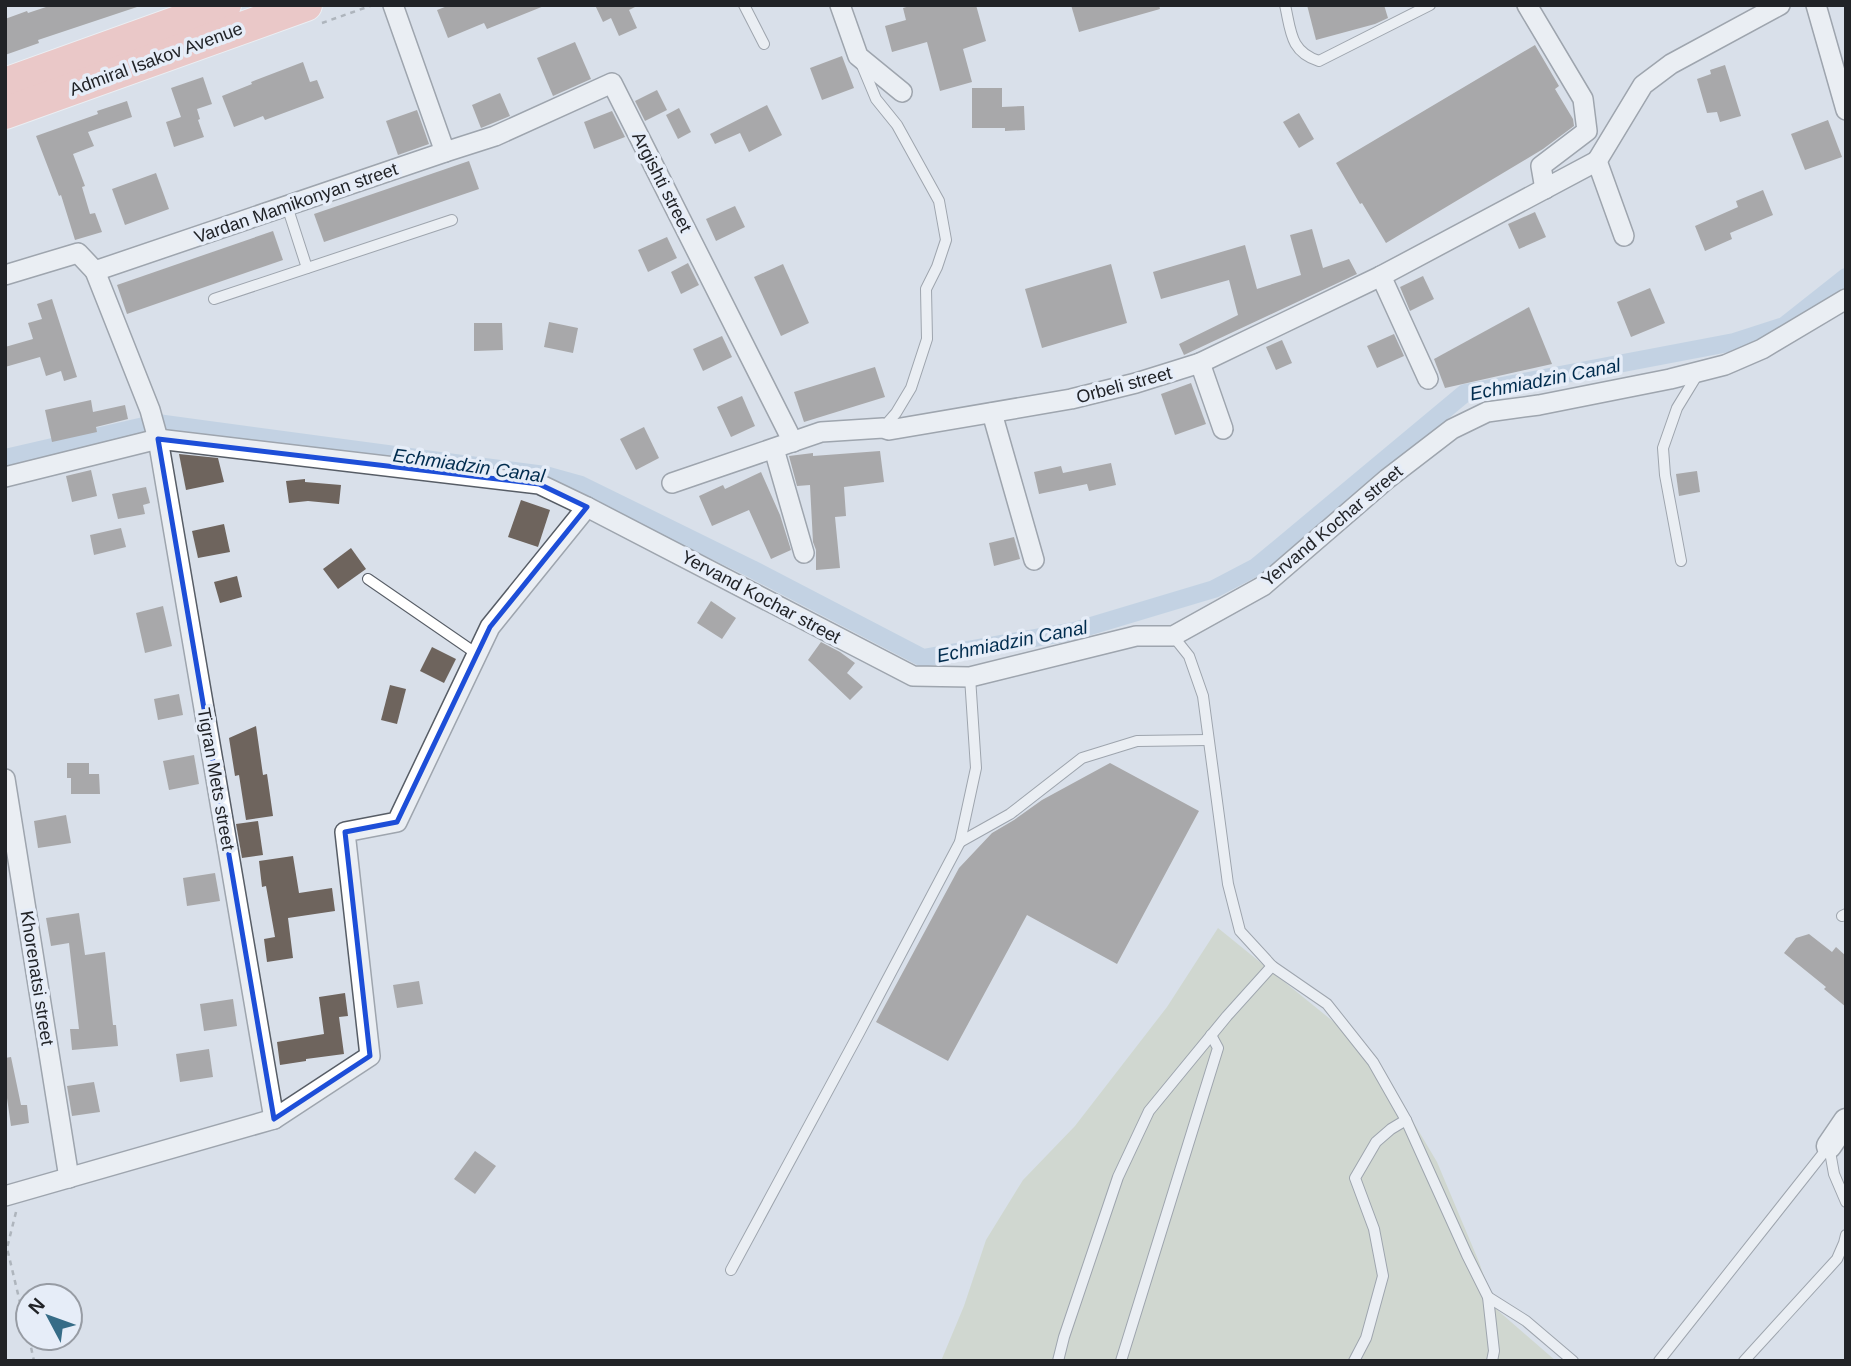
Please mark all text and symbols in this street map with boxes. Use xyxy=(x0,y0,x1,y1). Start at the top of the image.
street label: Admiral Isakov Avenue xyxy=(67,18,245,100)
street label: Argishti street xyxy=(628,128,696,236)
street label: Vardan Mamikonyan street xyxy=(192,159,400,247)
water label: Echmiadzin Canal xyxy=(1468,354,1623,404)
street label: Orbeli street xyxy=(1074,363,1174,407)
water label: Echmiadzin Canal xyxy=(392,444,547,487)
street label: Yervand Kochar street xyxy=(1258,461,1406,591)
street label: Yervand Kochar street xyxy=(678,547,844,647)
water label: Echmiadzin Canal xyxy=(935,616,1090,666)
street label: Tigran Mets street xyxy=(194,706,238,852)
street label: Khorenatsi street xyxy=(16,909,58,1047)
north arrow xyxy=(14,1282,84,1352)
text: N xyxy=(24,1294,49,1318)

